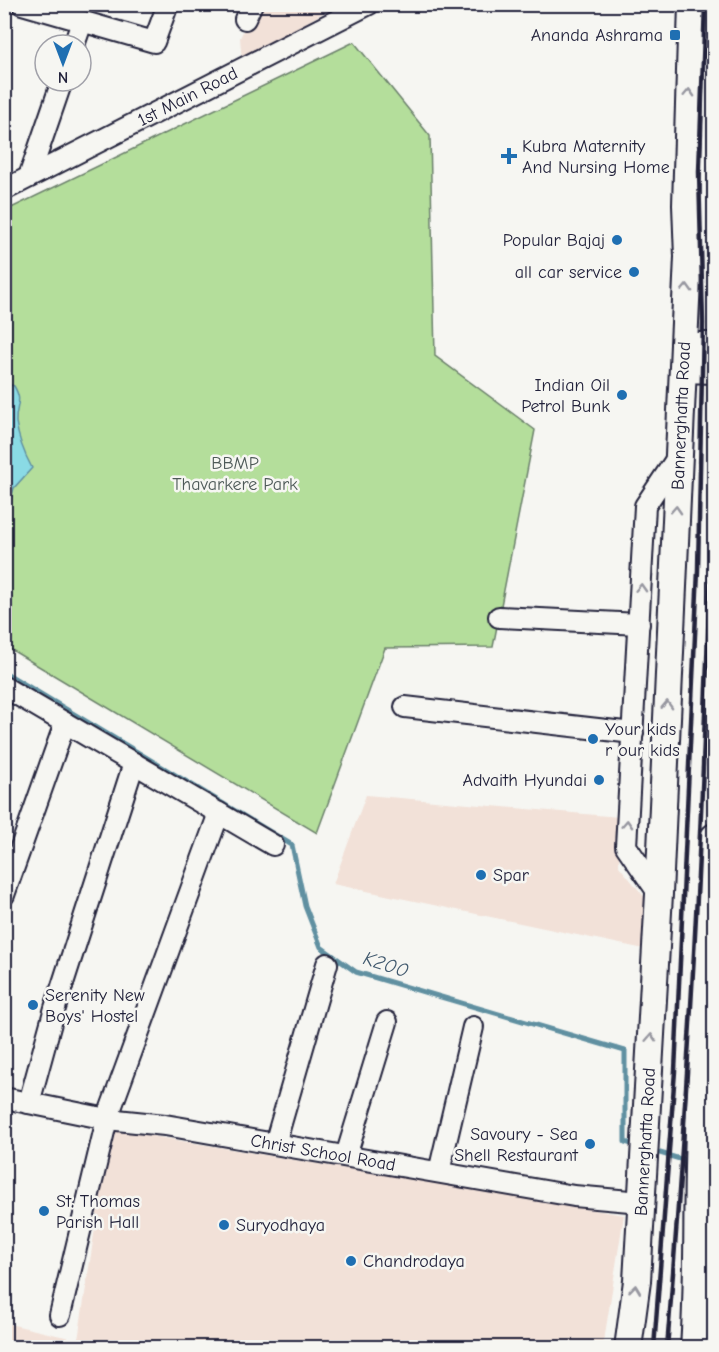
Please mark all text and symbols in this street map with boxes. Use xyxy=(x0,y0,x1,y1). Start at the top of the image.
place label: Ananda Ashrama xyxy=(531,25,663,46)
marker: Ananda Ashrama xyxy=(668,28,682,42)
north arrow xyxy=(33,33,93,93)
street label: 1st Main Road xyxy=(134,63,241,131)
text: N xyxy=(58,68,68,86)
one-way arrow xyxy=(683,88,696,97)
place label: Kubra Maternity And Nursing Home xyxy=(522,136,670,178)
marker: Kubra Maternity And Nursing Home xyxy=(500,147,518,165)
place label: Popular Bajaj xyxy=(503,230,605,251)
marker: Popular Bajaj xyxy=(610,233,624,247)
place label: all car service xyxy=(515,262,622,283)
marker: all car service xyxy=(627,265,641,279)
one-way arrow xyxy=(680,283,693,292)
street label: Bannerghatta Road xyxy=(667,341,695,490)
place label: Indian Oil Petrol Bunk xyxy=(521,375,610,417)
marker: Indian Oil Petrol Bunk xyxy=(615,388,629,402)
park label: BBMP Thavarkere Park xyxy=(172,453,298,495)
one-way arrow xyxy=(669,506,682,515)
one-way arrow xyxy=(634,583,647,592)
one-way arrow xyxy=(660,700,673,709)
place label: Your kids r our kids xyxy=(605,719,680,761)
marker: Your kids r our kids xyxy=(586,732,600,746)
place label: Advaith Hyundai xyxy=(463,770,587,791)
marker: Advaith Hyundai xyxy=(592,773,606,787)
one-way arrow xyxy=(621,820,634,829)
place label: Spar xyxy=(493,865,530,886)
marker: Spar xyxy=(474,868,488,882)
water label: K200 xyxy=(360,946,411,983)
place label: Serenity New Boys' Hostel xyxy=(45,985,145,1027)
marker: Serenity New Boys' Hostel xyxy=(26,998,40,1012)
one-way arrow xyxy=(644,1033,657,1042)
street label: Bannerghatta Road xyxy=(631,1067,660,1217)
place label: Savoury - Sea Shell Restaurant xyxy=(454,1124,579,1166)
street label: Christ School Road xyxy=(249,1130,397,1176)
marker: Savoury - Sea Shell Restaurant xyxy=(583,1137,597,1151)
place label: St. Thomas Parish Hall xyxy=(56,1191,140,1233)
marker: St. Thomas Parish Hall xyxy=(37,1204,51,1218)
place label: Suryodhaya xyxy=(236,1215,325,1236)
marker: Suryodhaya xyxy=(217,1218,231,1232)
place label: Chandrodaya xyxy=(363,1251,465,1272)
marker: Chandrodaya xyxy=(344,1254,358,1268)
one-way arrow xyxy=(629,1285,641,1294)

